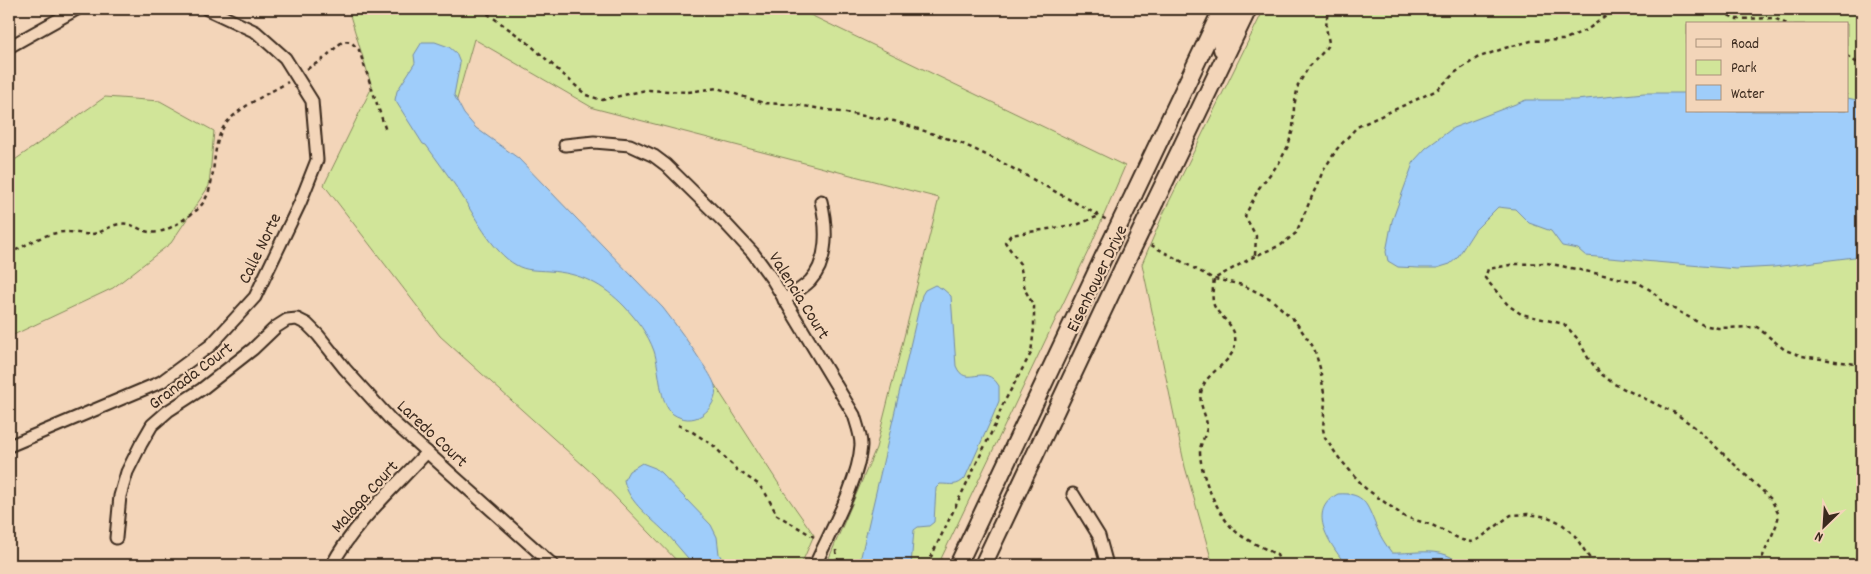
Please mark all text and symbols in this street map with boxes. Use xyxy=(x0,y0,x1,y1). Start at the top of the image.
legend xyxy=(1686,22,1848,112)
text: Road xyxy=(1731,34,1759,56)
text: Park xyxy=(1731,58,1757,80)
text: Water xyxy=(1731,84,1765,106)
street label: Calle Norte xyxy=(233,209,289,289)
street label: Eisenhower Drive xyxy=(1061,221,1135,337)
street label: Valencia Court xyxy=(761,248,835,345)
street label: Granada Court xyxy=(144,337,239,417)
street label: Laredo Court xyxy=(390,395,473,475)
street label: Malaga Court xyxy=(326,456,406,540)
north arrow xyxy=(1798,502,1848,552)
text: N xyxy=(1812,525,1827,546)

